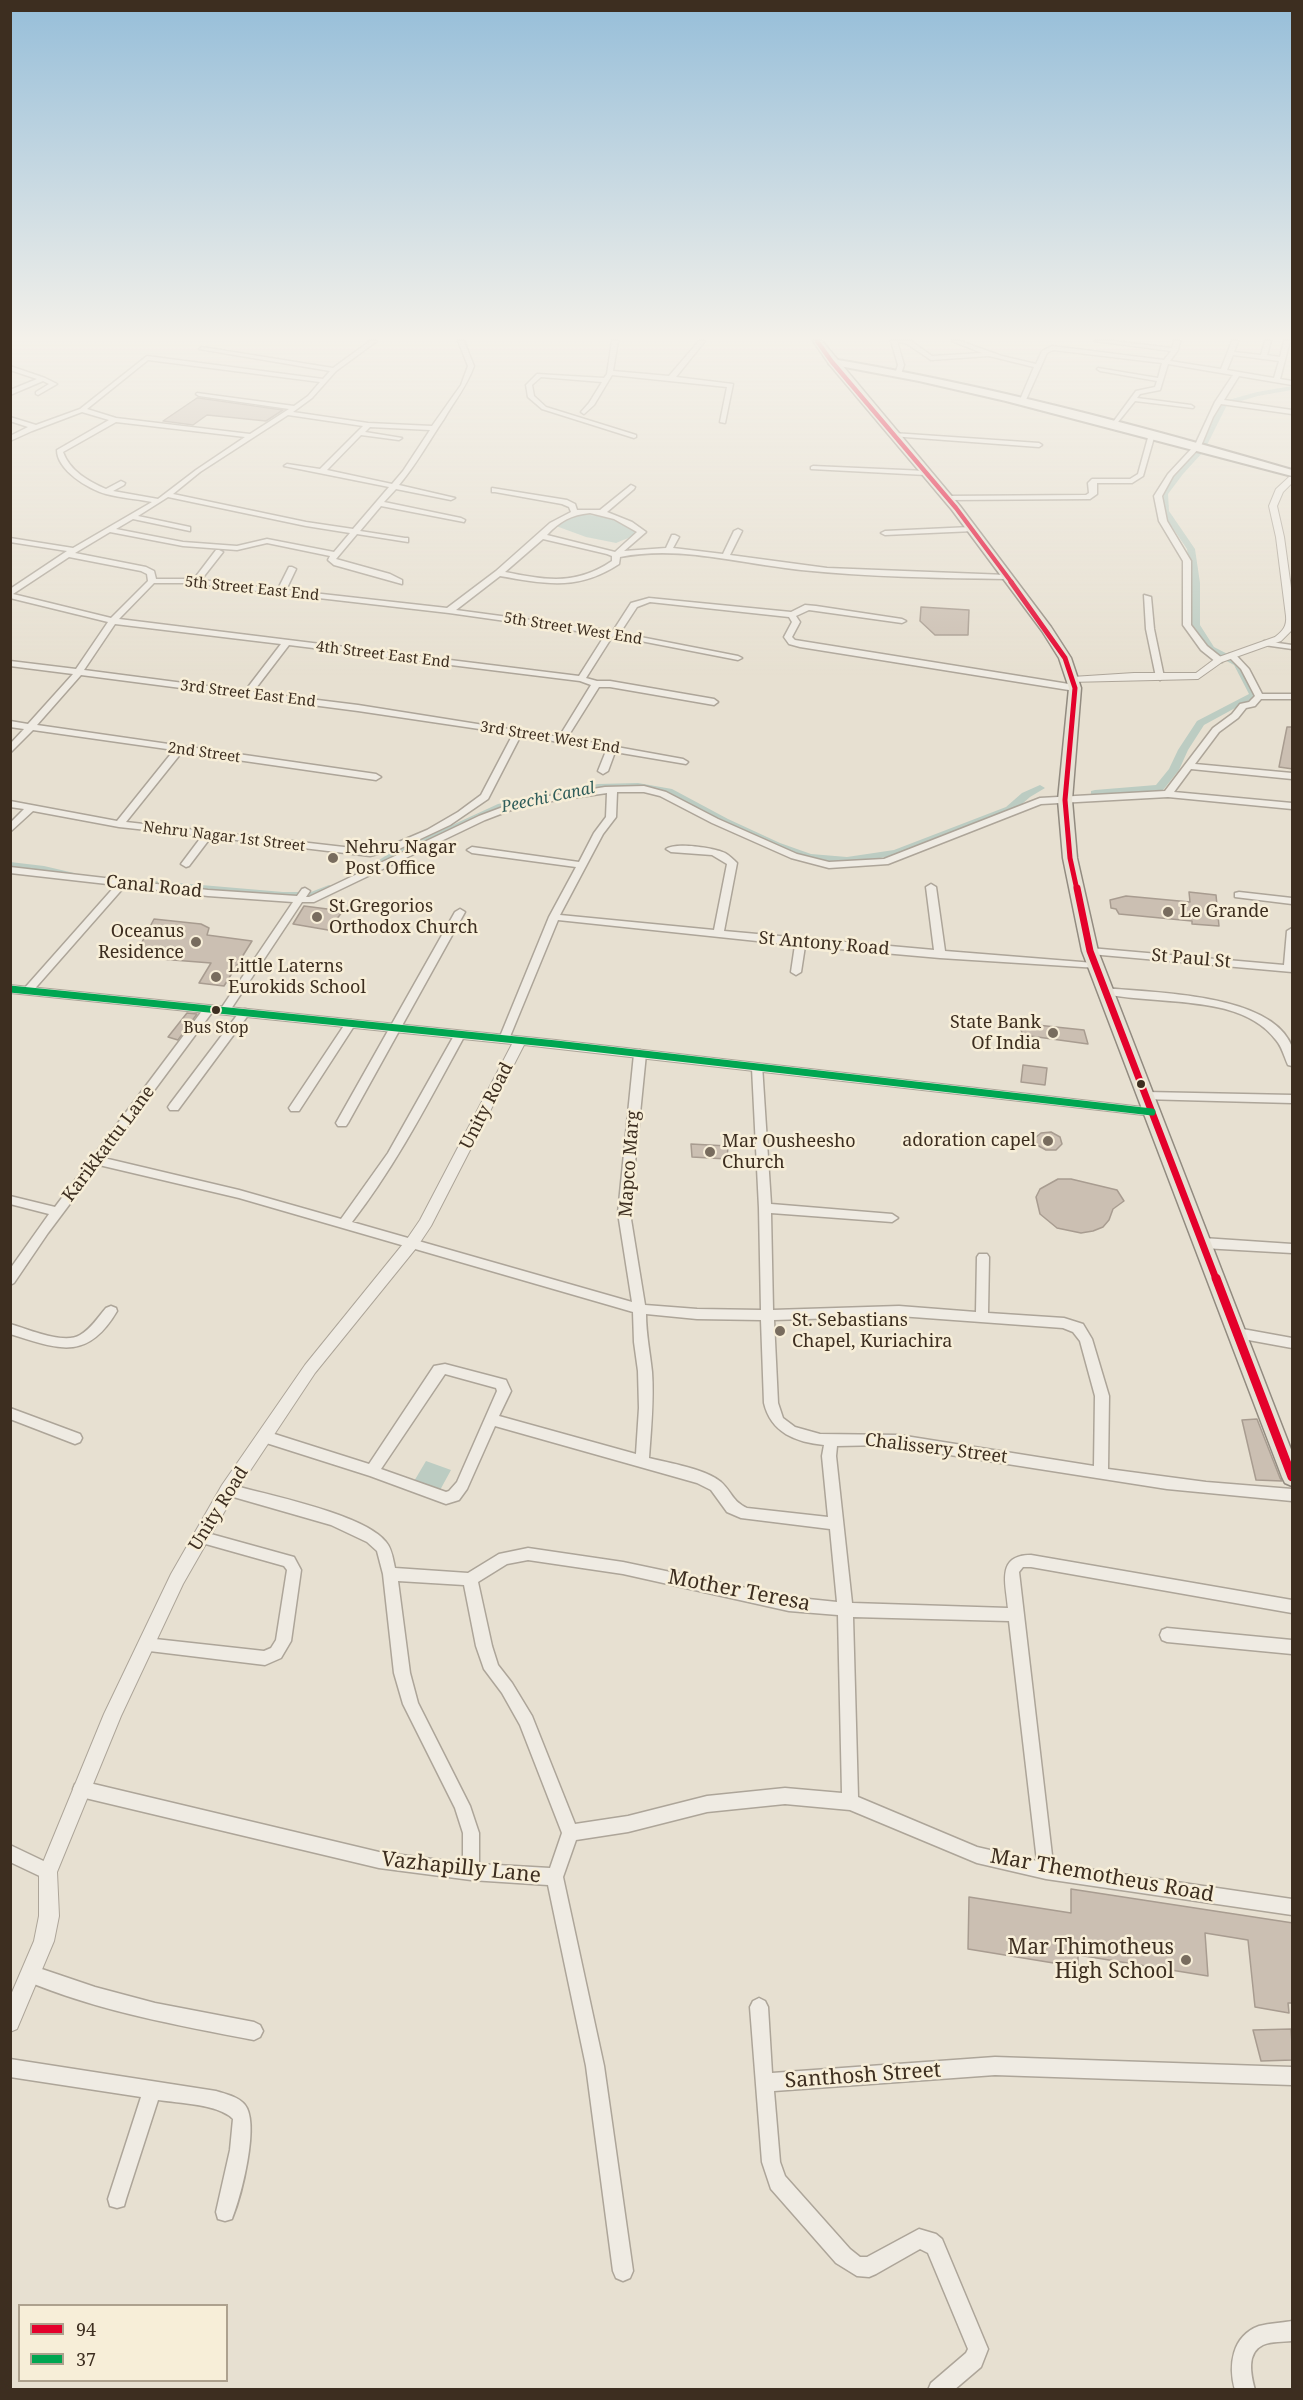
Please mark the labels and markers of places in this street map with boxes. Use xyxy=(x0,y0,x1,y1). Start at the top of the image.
place label: Nehru Nagar Post Office xyxy=(345,837,457,880)
marker: Nehru Nagar Post Office xyxy=(326,851,340,865)
place label: St.Gregorios Orthodox Church xyxy=(329,896,478,938)
place label: Le Grande xyxy=(1180,901,1269,923)
marker: Le Grande xyxy=(1161,905,1175,919)
marker: St.Gregorios Orthodox Church xyxy=(310,910,324,924)
place label: Oceanus Residence xyxy=(98,921,184,964)
marker: Oceanus Residence xyxy=(189,935,203,949)
place label: Little Laterns Eurokids School xyxy=(228,956,366,998)
marker: Little Laterns Eurokids School xyxy=(209,970,223,984)
marker: Bus Stop xyxy=(210,1004,222,1016)
place label: State Bank Of India xyxy=(950,1012,1041,1054)
place label: Bus Stop xyxy=(183,1018,249,1038)
marker: State Bank Of India xyxy=(1046,1026,1060,1040)
unlabelled marker xyxy=(1135,1078,1147,1090)
place label: adoration capel xyxy=(902,1130,1036,1152)
place label: Mar Ousheesho Church xyxy=(722,1131,856,1174)
marker: adoration capel xyxy=(1041,1134,1055,1148)
marker: Mar Ousheesho Church xyxy=(703,1145,717,1159)
place label: St. Sebastians Chapel, Kuriachira xyxy=(792,1310,952,1352)
marker: St. Sebastians Chapel, Kuriachira xyxy=(773,1324,787,1338)
place label: Mar Thimotheus High School xyxy=(1007,1935,1174,1985)
marker: Mar Thimotheus High School xyxy=(1179,1953,1193,1967)

